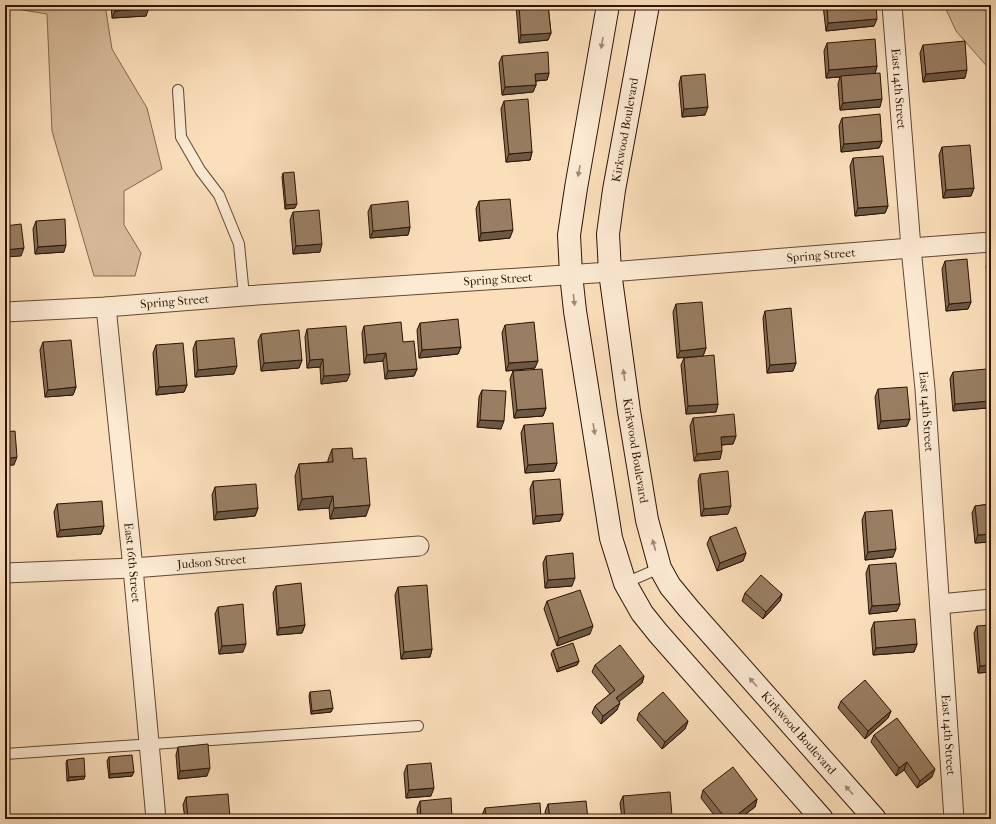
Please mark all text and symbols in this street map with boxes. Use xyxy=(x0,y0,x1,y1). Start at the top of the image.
one-way arrow xyxy=(598,37,604,49)
street label: East 14th Street xyxy=(888,48,909,130)
street label: Kirkwood Boulevard xyxy=(609,76,641,183)
one-way arrow xyxy=(575,165,581,177)
street label: Spring Street xyxy=(786,245,857,265)
street label: Spring Street xyxy=(463,270,533,289)
street label: Spring Street xyxy=(140,292,210,311)
one-way arrow xyxy=(570,294,577,306)
one-way arrow xyxy=(621,369,627,381)
street label: East 14th Street xyxy=(916,370,936,453)
street label: Kirkwood Boulevard xyxy=(620,397,651,505)
one-way arrow xyxy=(591,423,597,435)
street label: East 16th Street xyxy=(121,522,143,604)
one-way arrow xyxy=(650,538,656,551)
street label: Judson Street xyxy=(176,552,247,572)
one-way arrow xyxy=(749,677,758,687)
street label: Kirkwood Boulevard xyxy=(758,689,839,778)
street label: East 14th Street xyxy=(939,694,958,776)
one-way arrow xyxy=(844,785,853,795)

